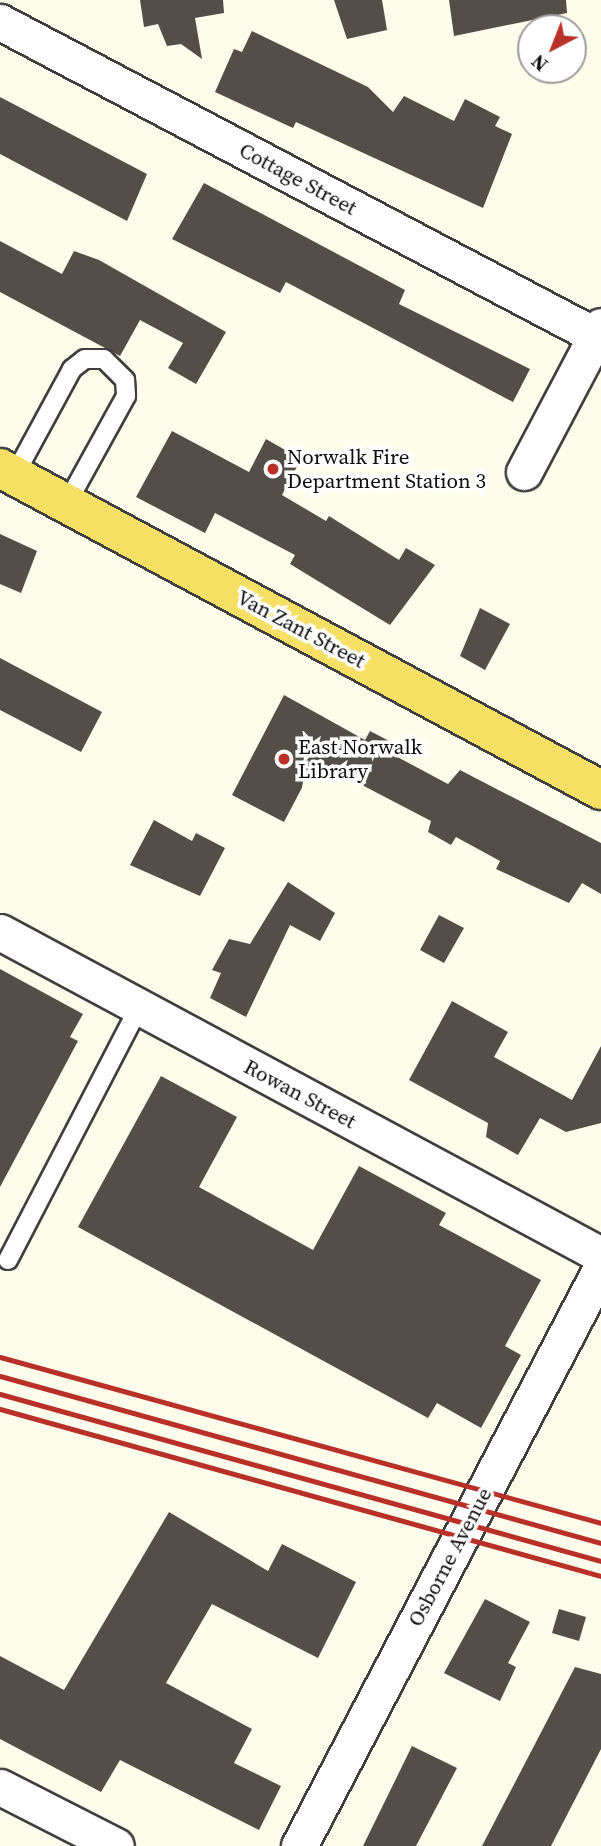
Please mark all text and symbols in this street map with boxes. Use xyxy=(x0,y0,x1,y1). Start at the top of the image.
north arrow xyxy=(517,14,587,84)
text: N xyxy=(525,49,553,77)
street label: Cottage Street xyxy=(235,137,361,221)
place label: Norwalk Fire Department Station 3 xyxy=(287,444,486,494)
marker: Norwalk Fire Department Station 3 xyxy=(265,461,281,477)
street label: Van Zant Street xyxy=(233,585,369,673)
place label: East Norwalk Library xyxy=(298,734,422,784)
marker: East Norwalk Library xyxy=(276,751,292,767)
street label: Rowan Street xyxy=(240,1054,360,1134)
street label: Osborne Avenue xyxy=(403,1483,497,1631)

